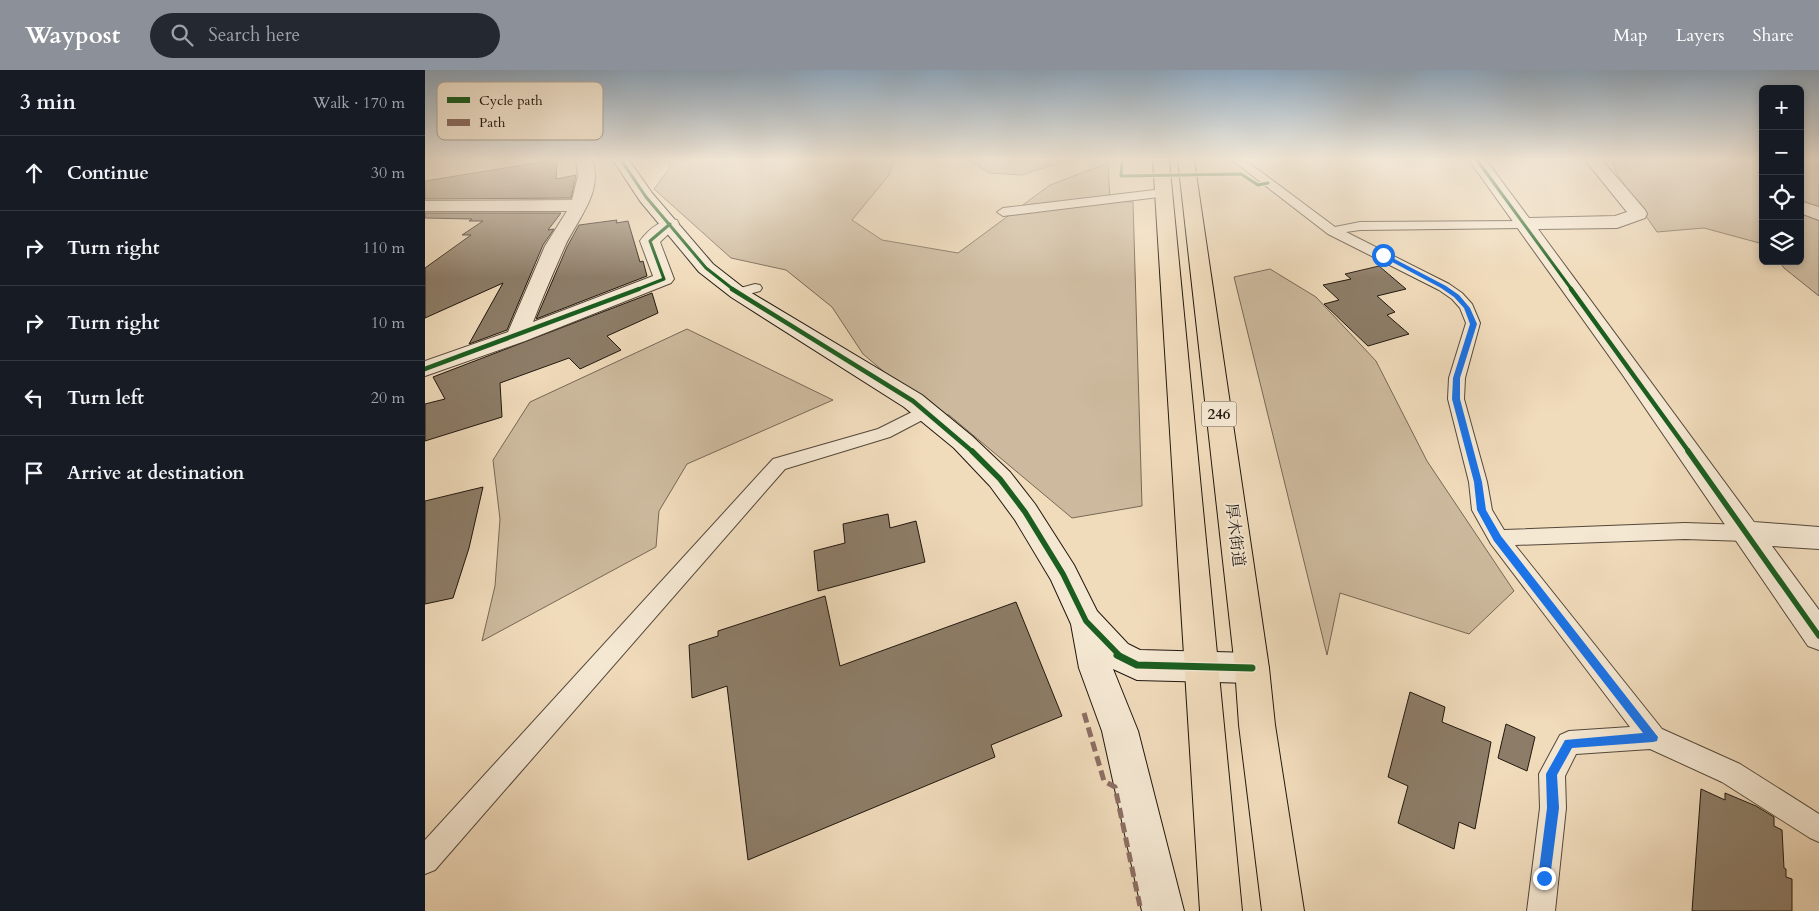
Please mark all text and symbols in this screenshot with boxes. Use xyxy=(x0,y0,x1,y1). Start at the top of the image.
search box xyxy=(150,13,500,58)
text: Waypost xyxy=(25,19,120,52)
icon: search xyxy=(168,21,196,49)
text: Search here xyxy=(208,22,300,48)
text: Map xyxy=(1613,23,1648,48)
text: Layers xyxy=(1676,23,1725,48)
text: Share xyxy=(1753,23,1794,48)
legend xyxy=(437,82,603,140)
map controls xyxy=(1759,85,1804,265)
button: + xyxy=(1759,85,1804,130)
text: 3 min xyxy=(20,88,76,117)
text: Cycle path xyxy=(479,91,543,110)
text: Walk · 170 m xyxy=(313,92,405,114)
text: Path xyxy=(479,113,506,132)
button: − xyxy=(1759,130,1804,175)
icon: ahead xyxy=(20,159,48,187)
text: Continue xyxy=(67,160,149,186)
text: 30 m xyxy=(371,162,405,184)
button: locate xyxy=(1759,175,1804,220)
button: layers xyxy=(1759,220,1804,265)
icon: right xyxy=(20,234,48,262)
text: Turn right xyxy=(67,235,159,261)
text: 110 m xyxy=(363,237,405,259)
route start xyxy=(1372,244,1395,267)
icon: right xyxy=(20,309,48,337)
text: Turn right xyxy=(67,310,159,336)
text: 10 m xyxy=(371,312,405,334)
icon: left xyxy=(20,384,48,412)
text: Turn left xyxy=(67,385,144,411)
text: 20 m xyxy=(371,387,405,409)
road number: 246 xyxy=(1201,402,1237,426)
icon: arrive xyxy=(20,459,48,487)
text: Arrive at destination xyxy=(67,460,244,486)
street label: 厚木街道 xyxy=(1220,502,1250,568)
route end xyxy=(1533,867,1556,890)

